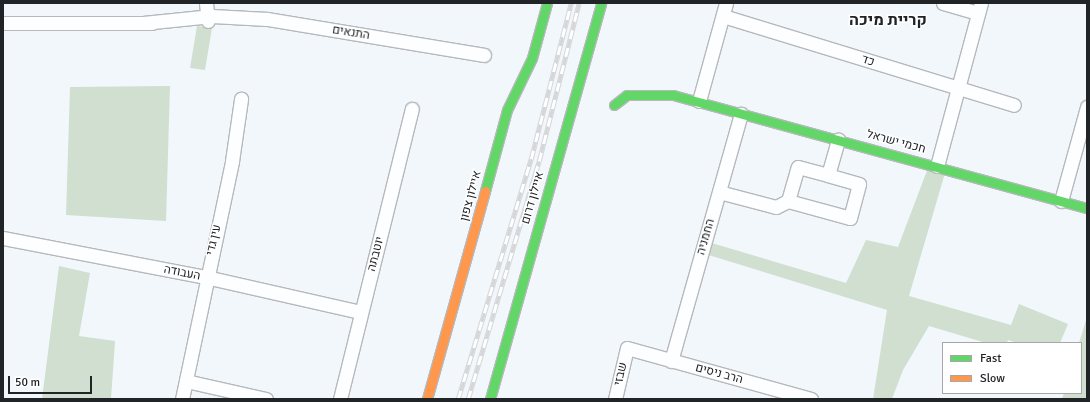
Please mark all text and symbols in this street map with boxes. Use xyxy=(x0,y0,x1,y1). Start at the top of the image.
district label: קריית מיכה xyxy=(849,10,927,30)
street label: התנאים xyxy=(331,23,371,43)
street label: כד xyxy=(860,52,876,70)
street label: חכמי ישראל xyxy=(865,127,927,157)
street label: איילון צפון xyxy=(457,169,485,223)
street label: איילון דרום xyxy=(519,170,547,226)
street label: החמניה xyxy=(694,217,718,257)
street label: עין גדי xyxy=(203,223,225,257)
street label: יוטבתה xyxy=(364,235,388,273)
street label: העבודה xyxy=(162,262,202,284)
legend xyxy=(942,342,1082,394)
text: Fast xyxy=(980,351,1001,366)
street label: שבזי xyxy=(611,361,631,387)
street label: הרב ניסים xyxy=(694,361,744,387)
scale bar xyxy=(10,368,94,394)
text: Slow xyxy=(980,371,1005,386)
text: 50 m xyxy=(15,375,40,390)

